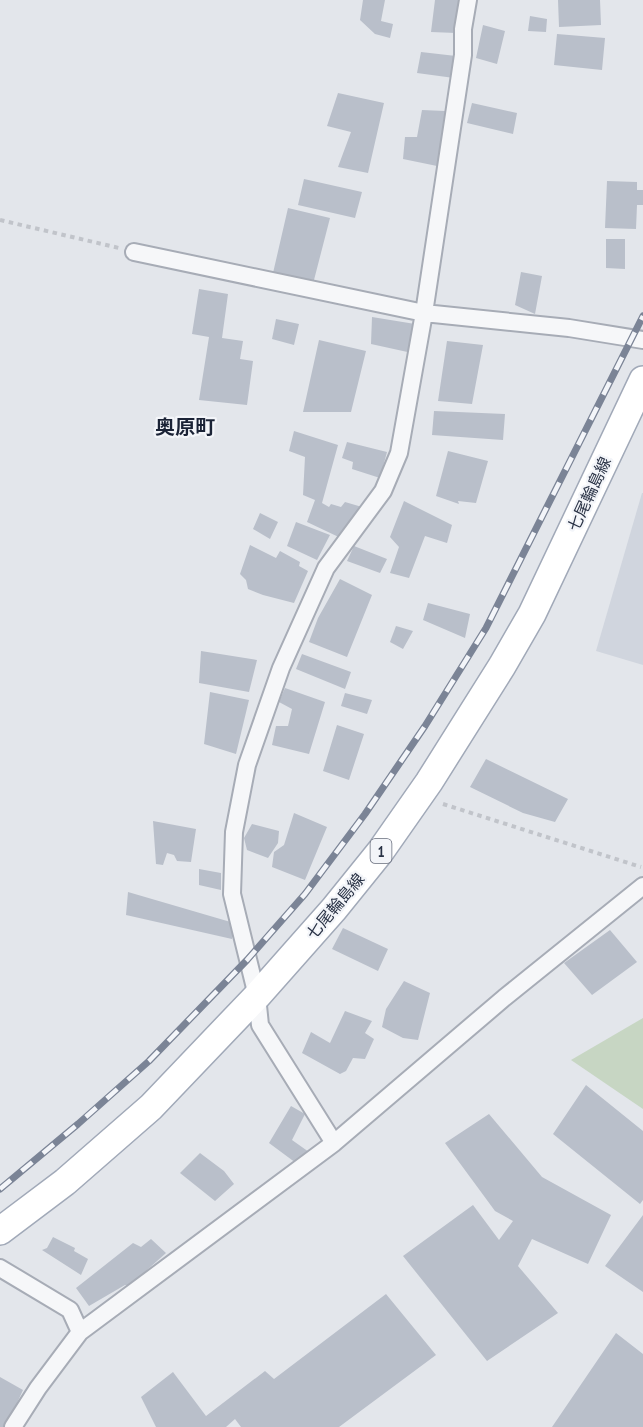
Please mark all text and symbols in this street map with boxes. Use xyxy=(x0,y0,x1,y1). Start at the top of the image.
district label: 奥原町 xyxy=(155,414,215,440)
street label: 七尾輪島線 xyxy=(563,454,615,534)
road number: 1 xyxy=(370,839,392,863)
street label: 七尾輪島線 xyxy=(302,869,368,943)

